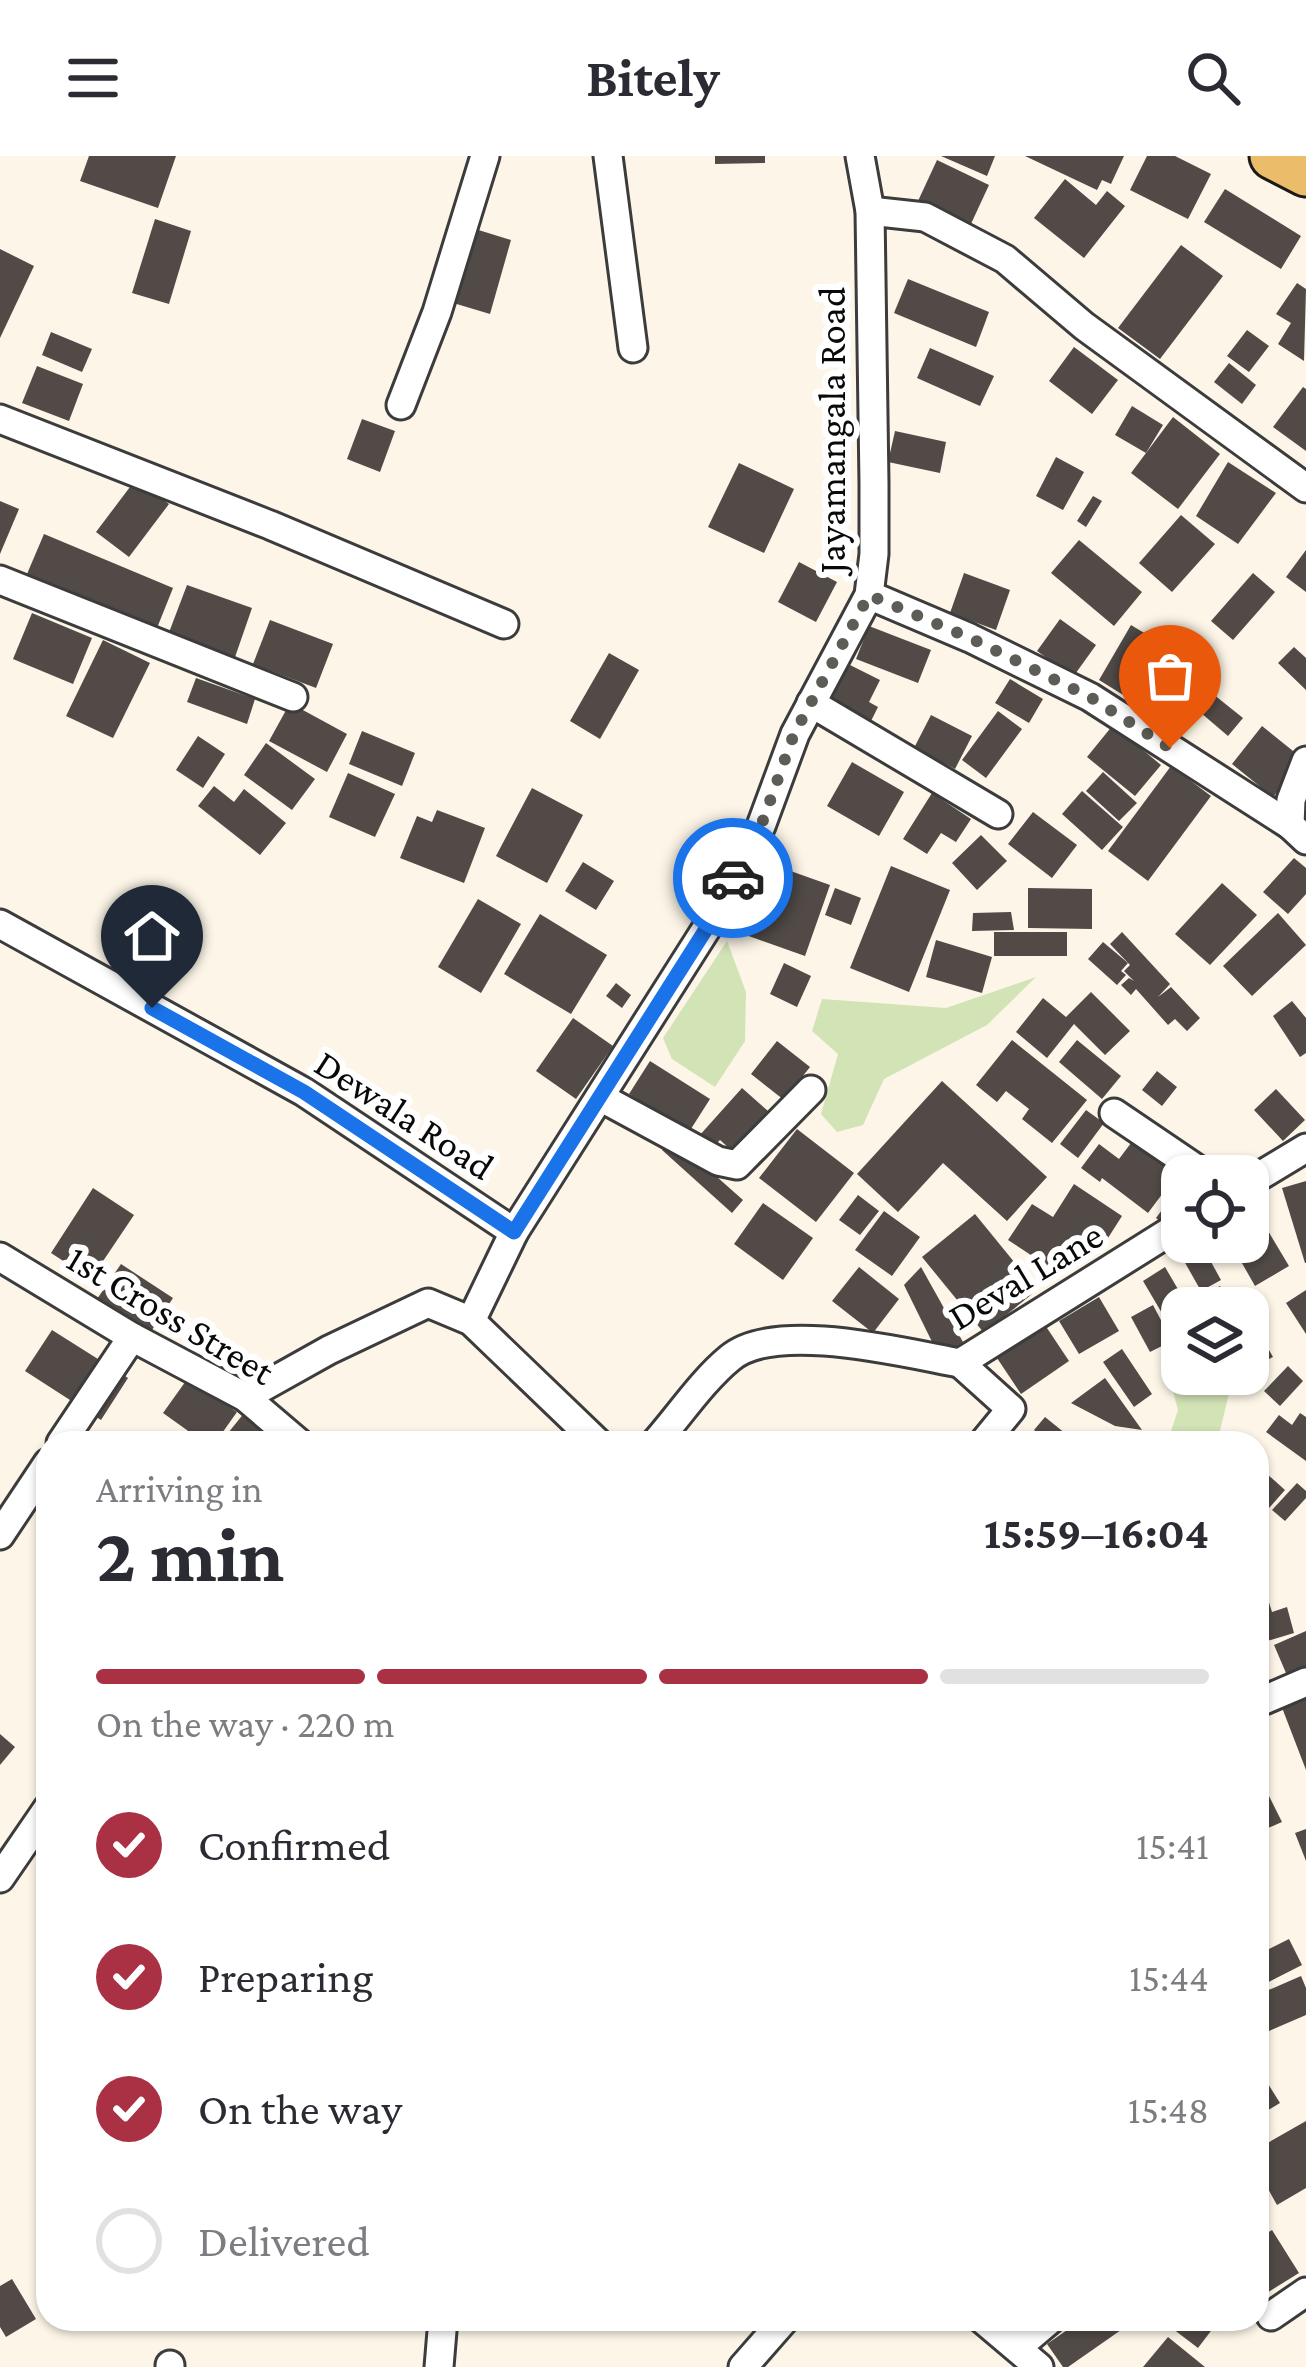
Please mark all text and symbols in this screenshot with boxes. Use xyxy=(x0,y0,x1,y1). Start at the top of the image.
icon: menu xyxy=(60,45,126,111)
icon: search xyxy=(1180,45,1246,111)
text: Bitely xyxy=(586,48,720,108)
street label: Jayamangala Road xyxy=(810,287,854,576)
pin xyxy=(1119,625,1221,748)
icon: bag xyxy=(1137,643,1203,709)
courier xyxy=(673,818,793,938)
icon: car xyxy=(700,845,766,911)
pin xyxy=(101,885,203,1008)
icon: home xyxy=(119,903,185,969)
street label: Dewala Road xyxy=(307,1041,502,1188)
map controls xyxy=(1161,1155,1269,1395)
button: locate xyxy=(1161,1155,1269,1263)
street label: Deval Lane xyxy=(940,1213,1110,1338)
street label: 1st Cross Street xyxy=(60,1236,283,1393)
button: layers xyxy=(1161,1287,1269,1395)
text: Arriving in xyxy=(96,1467,263,1510)
text: 15:59–16:04 xyxy=(984,1508,1209,1558)
text: 2 min xyxy=(96,1511,284,1598)
text: On the way · 220 m xyxy=(96,1702,395,1745)
icon: check xyxy=(96,1812,162,1878)
text: Confirmed xyxy=(198,1820,390,1870)
text: 15:41 xyxy=(1136,1824,1209,1867)
icon: check xyxy=(96,1944,162,2010)
text: Preparing xyxy=(198,1952,374,2002)
text: 15:44 xyxy=(1129,1956,1209,1999)
icon: check xyxy=(96,2076,162,2142)
text: On the way xyxy=(198,2084,402,2134)
text: 15:48 xyxy=(1128,2088,1209,2131)
text: Delivered xyxy=(198,2216,370,2266)

